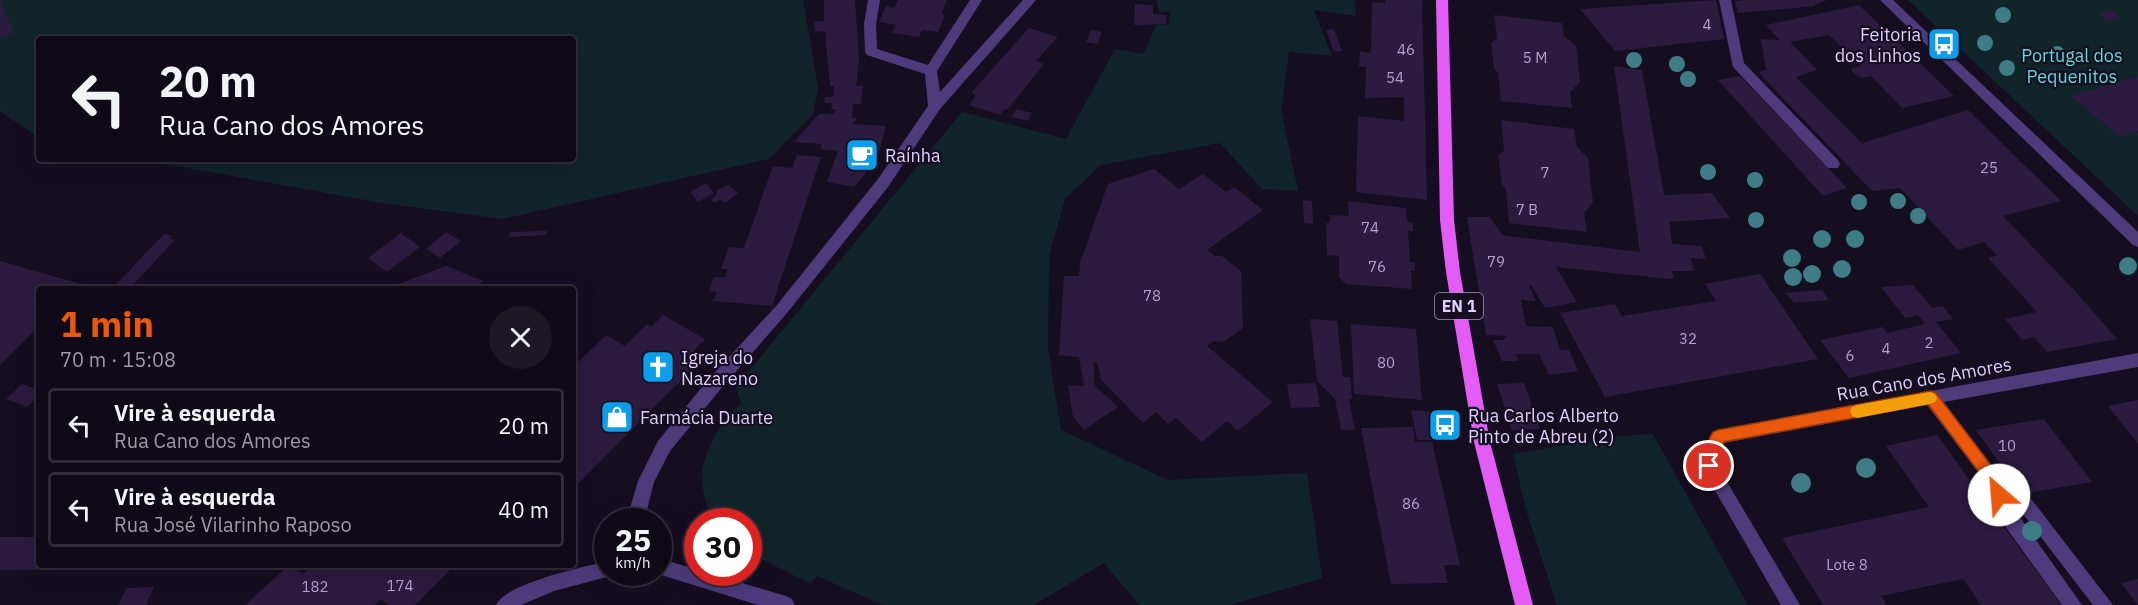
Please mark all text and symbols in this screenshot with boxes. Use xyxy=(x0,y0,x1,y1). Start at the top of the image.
house number: 4 xyxy=(1702,15,1712,34)
place label: Feitoria dos Linhos xyxy=(1835,23,1921,67)
bus stop icon: Feitoria dos Linhos xyxy=(1926,26,1962,62)
house number: 46 xyxy=(1397,40,1415,59)
park label: Portugal dos Pequenitos xyxy=(2021,44,2123,88)
house number: 5 M xyxy=(1523,48,1547,67)
text: 20 m xyxy=(159,54,257,109)
icon: left xyxy=(60,60,138,138)
house number: 54 xyxy=(1386,68,1404,87)
text: Rua Cano dos Amores xyxy=(159,107,424,142)
cafe icon: Raínha xyxy=(844,137,880,173)
place label: Raínha xyxy=(885,144,941,167)
house number: 25 xyxy=(1980,158,1998,177)
house number: 7 xyxy=(1540,163,1550,182)
house number: 7 B xyxy=(1516,200,1538,219)
house number: 74 xyxy=(1361,218,1379,237)
house number: 79 xyxy=(1487,252,1505,271)
house number: 76 xyxy=(1368,257,1386,276)
house number: 78 xyxy=(1143,286,1161,305)
road number: EN 1 xyxy=(1435,293,1483,319)
text: 1 min xyxy=(60,300,154,347)
button: close xyxy=(489,306,552,369)
house number: 32 xyxy=(1679,329,1697,348)
house number: 2 xyxy=(1924,333,1934,352)
house number: 4 xyxy=(1881,339,1891,358)
text: 70 m · 15:08 xyxy=(60,346,176,373)
place label: Igreja do Nazareno xyxy=(681,346,758,390)
house number: 6 xyxy=(1845,346,1855,365)
church icon: Igreja do Nazareno xyxy=(640,349,676,385)
street label: Rua Cano dos Amores xyxy=(1835,352,2013,406)
house number: 80 xyxy=(1377,353,1395,372)
text: Vire à esquerda xyxy=(114,398,276,427)
shop icon: Farmácia Duarte xyxy=(599,399,635,435)
place label: Rua Carlos Alberto Pinto de Abreu (2) xyxy=(1468,404,1619,448)
place label: Farmácia Duarte xyxy=(640,406,773,429)
bus stop icon: Rua Carlos Alberto Pinto de Abreu (2) xyxy=(1427,407,1463,443)
icon: left xyxy=(63,409,96,442)
text: 20 m xyxy=(498,411,549,440)
text: Rua Cano dos Amores xyxy=(114,427,311,454)
house number: 10 xyxy=(1998,436,2016,455)
pin xyxy=(1683,440,1734,491)
icon: arrive xyxy=(1692,449,1725,482)
position arrow xyxy=(1967,463,2031,527)
text: Vire à esquerda xyxy=(114,482,276,511)
icon: left xyxy=(63,493,96,526)
house number: 86 xyxy=(1402,494,1420,513)
text: 40 m xyxy=(498,495,549,524)
speed limit sign: 30 xyxy=(684,508,762,586)
text: Rua José Vilarinho Raposo xyxy=(114,511,352,538)
text: 25 xyxy=(615,520,651,559)
text: km/h xyxy=(615,553,651,572)
house number: Lote 8 xyxy=(1826,555,1868,574)
house number: 174 xyxy=(386,576,414,595)
house number: 182 xyxy=(301,577,329,596)

